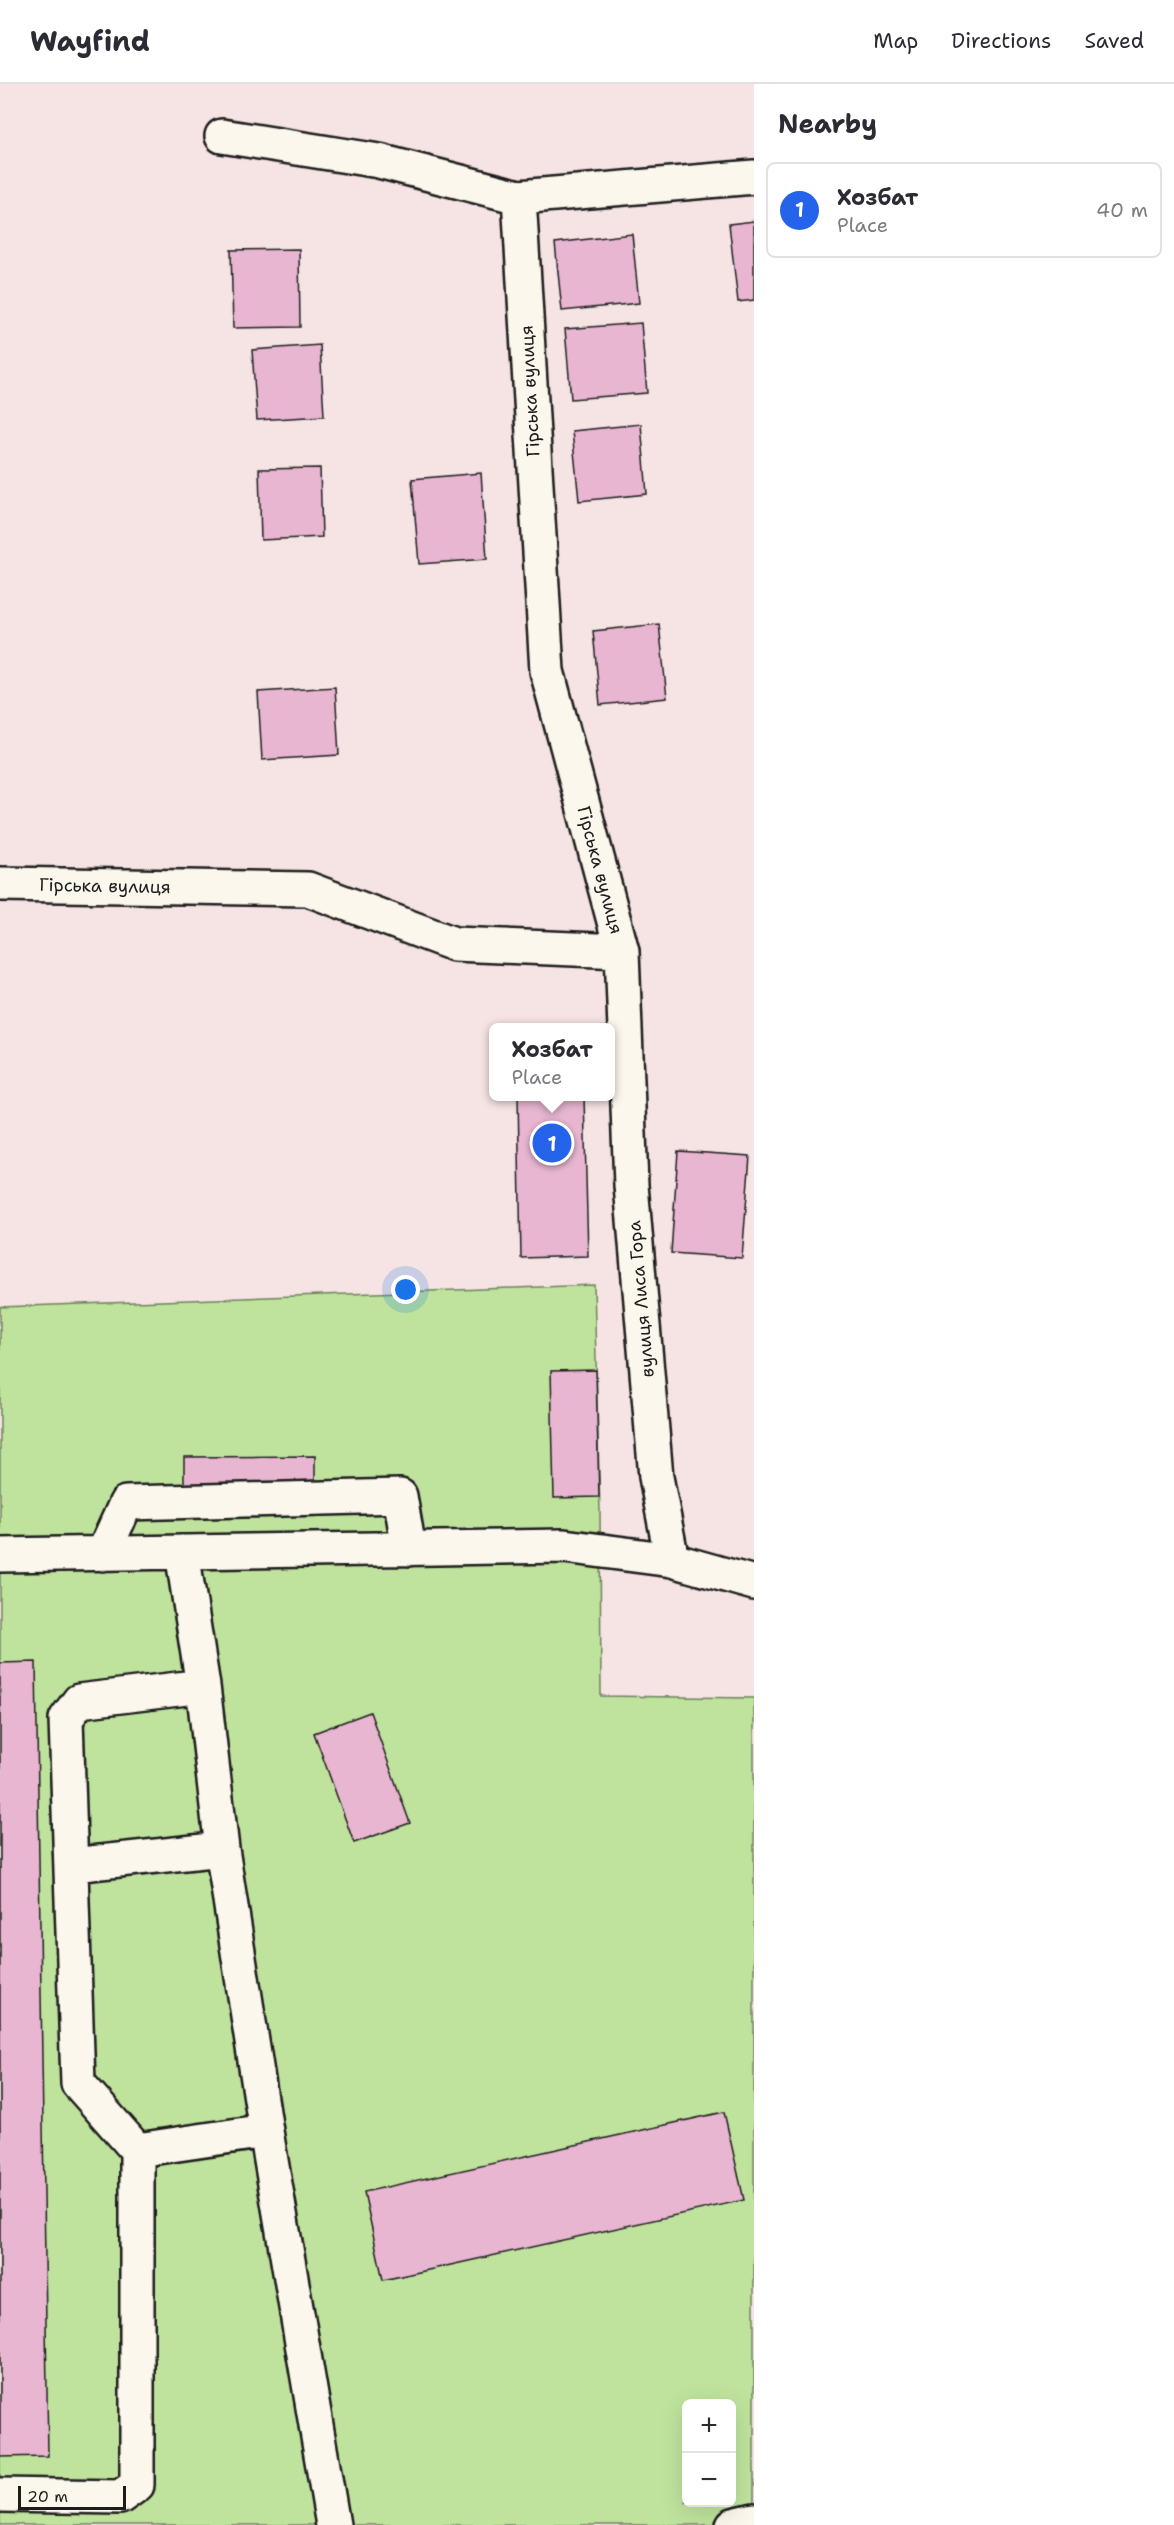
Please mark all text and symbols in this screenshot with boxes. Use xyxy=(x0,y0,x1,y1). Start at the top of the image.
text: Wayfind xyxy=(30,22,150,60)
text: Map xyxy=(873,27,918,55)
text: Directions xyxy=(951,27,1051,55)
text: Saved xyxy=(1084,27,1144,55)
text: Nearby xyxy=(778,106,877,141)
text: Хозбат xyxy=(837,183,918,212)
text: 1 xyxy=(795,197,804,223)
text: 40 m xyxy=(1096,197,1148,223)
text: Place xyxy=(837,212,888,238)
street label: Гірська вулиця xyxy=(515,325,545,457)
street label: Гірська вулиця xyxy=(571,803,629,937)
street label: Гірська вулиця xyxy=(39,873,171,899)
popup xyxy=(489,1023,615,1101)
text: Хозбат xyxy=(511,1035,593,1064)
text: Place xyxy=(511,1064,562,1090)
pin: 1 xyxy=(532,1120,572,1166)
street label: вулиця Лиса Гора xyxy=(622,1219,660,1379)
your location xyxy=(391,1275,420,1304)
map controls xyxy=(682,2399,736,2507)
button: + xyxy=(682,2399,736,2453)
button: − xyxy=(682,2453,736,2507)
scale bar xyxy=(18,2483,126,2510)
text: 20 m xyxy=(27,2486,68,2507)

